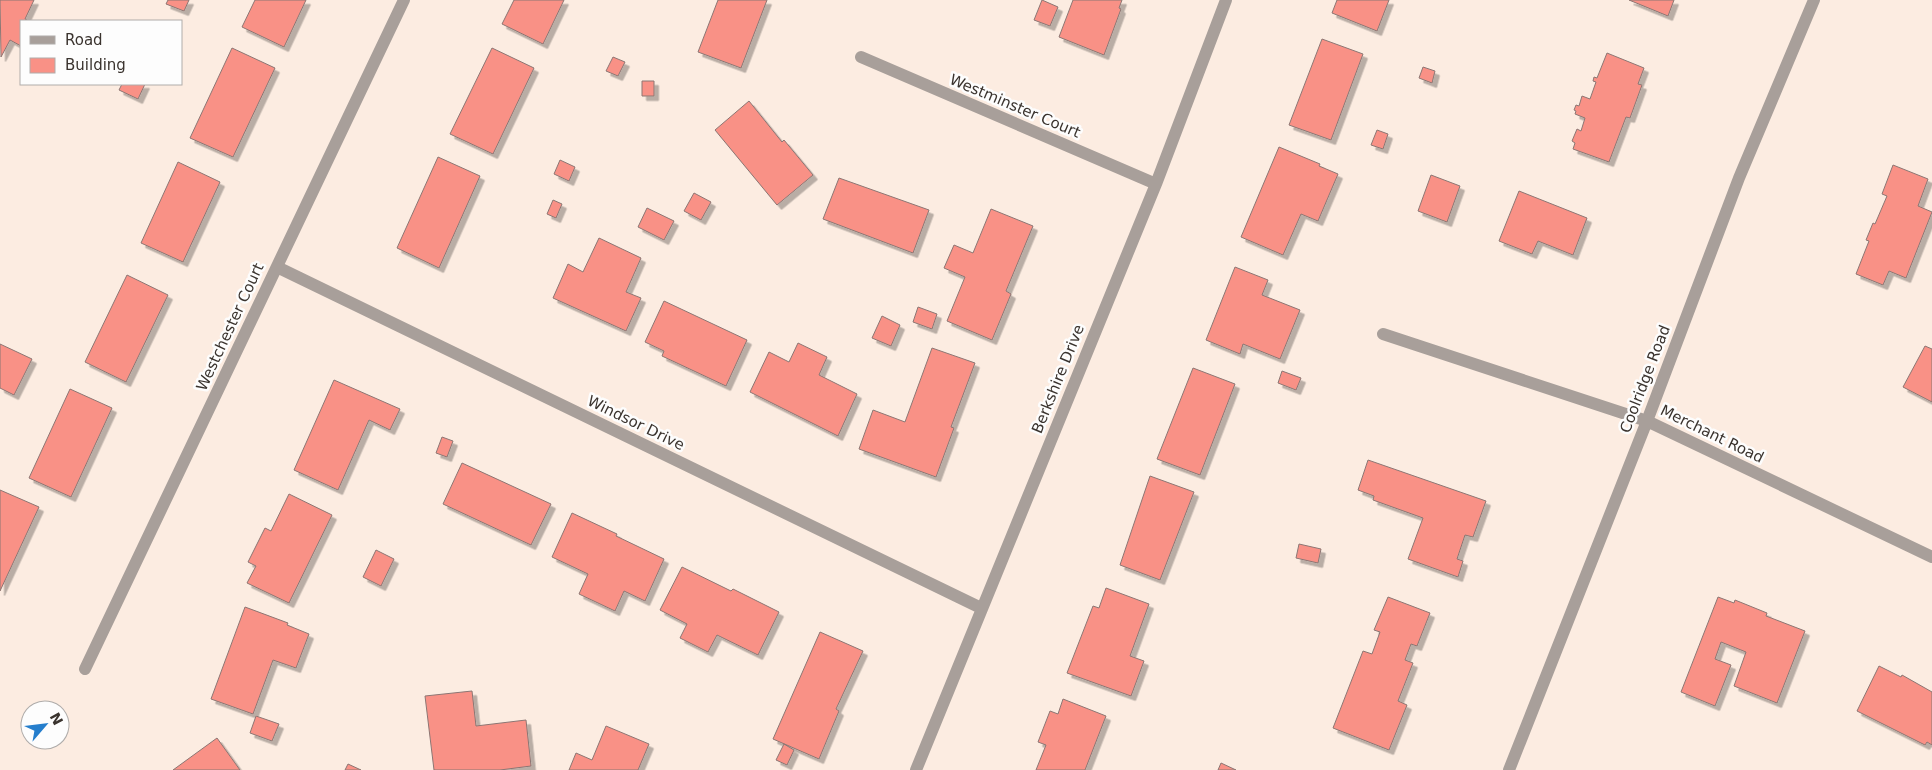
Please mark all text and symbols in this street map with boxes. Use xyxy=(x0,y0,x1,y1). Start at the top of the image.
legend xyxy=(20,20,182,85)
text: Road xyxy=(65,31,103,49)
text: Building xyxy=(65,56,126,74)
street label: Westminster Court xyxy=(947,70,1083,142)
street label: Westchester Court xyxy=(192,260,268,394)
street label: Berkshire Drive xyxy=(1028,322,1088,436)
street label: Coolridge Road xyxy=(1616,323,1674,435)
street label: Windsor Drive xyxy=(585,392,687,454)
street label: Merchant Road xyxy=(1657,401,1767,467)
north arrow xyxy=(20,700,70,750)
text: N xyxy=(47,710,66,728)

